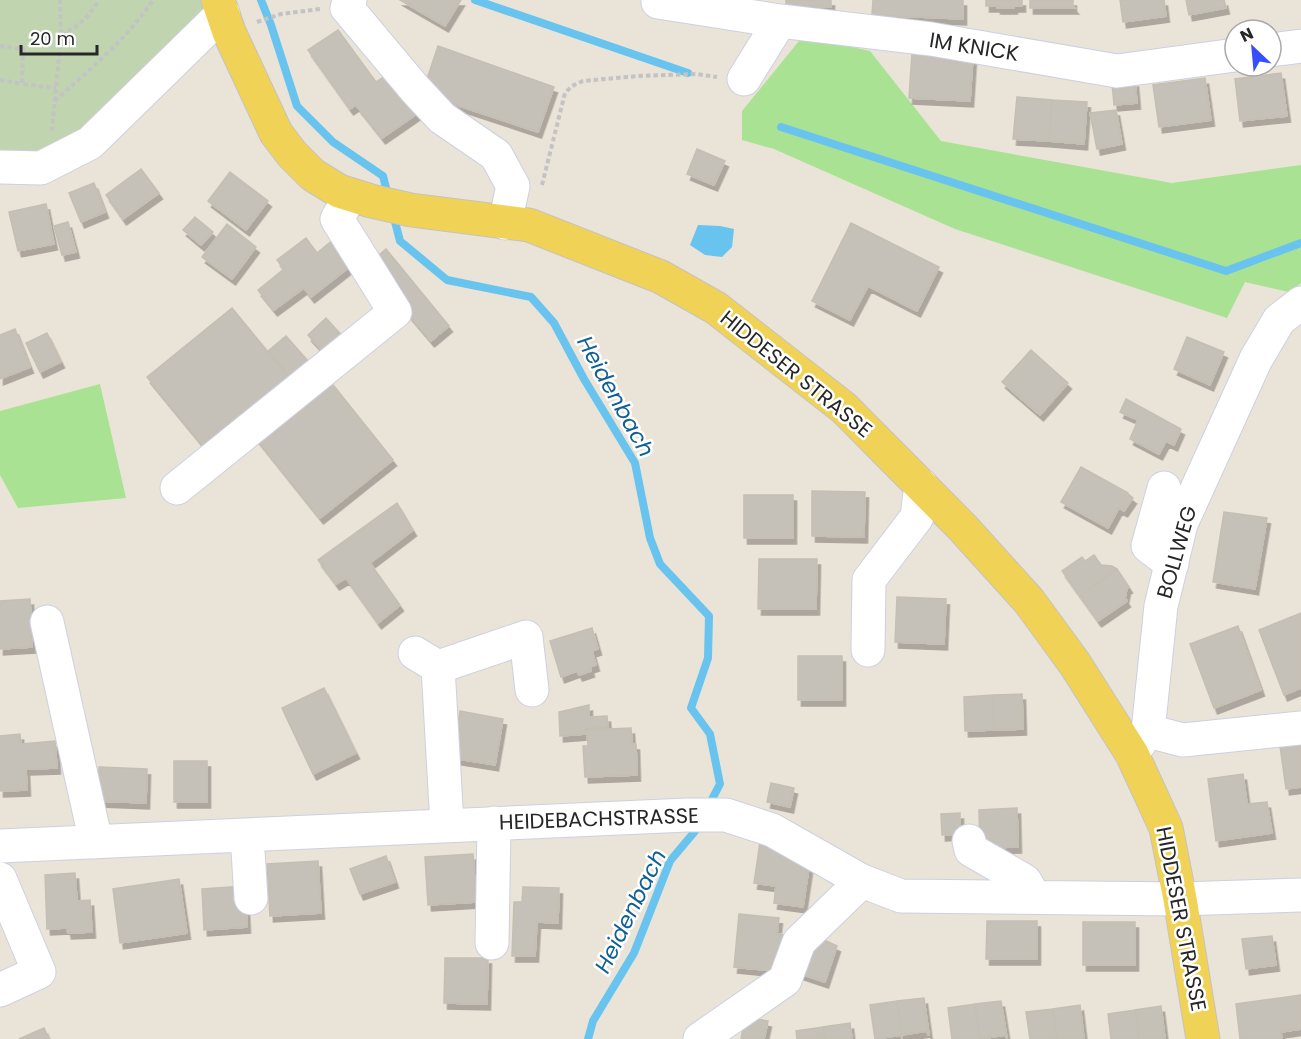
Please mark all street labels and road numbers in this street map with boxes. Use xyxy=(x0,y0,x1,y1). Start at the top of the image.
street label: IM KNICK xyxy=(927,25,1021,68)
street label: HIDDESER STRASSE xyxy=(714,303,878,444)
street label: BOLLWEG xyxy=(1149,502,1204,602)
street label: HEIDEBACHSTRASSE xyxy=(499,801,699,836)
street label: HIDDESER STRASSE xyxy=(1149,824,1214,1014)

